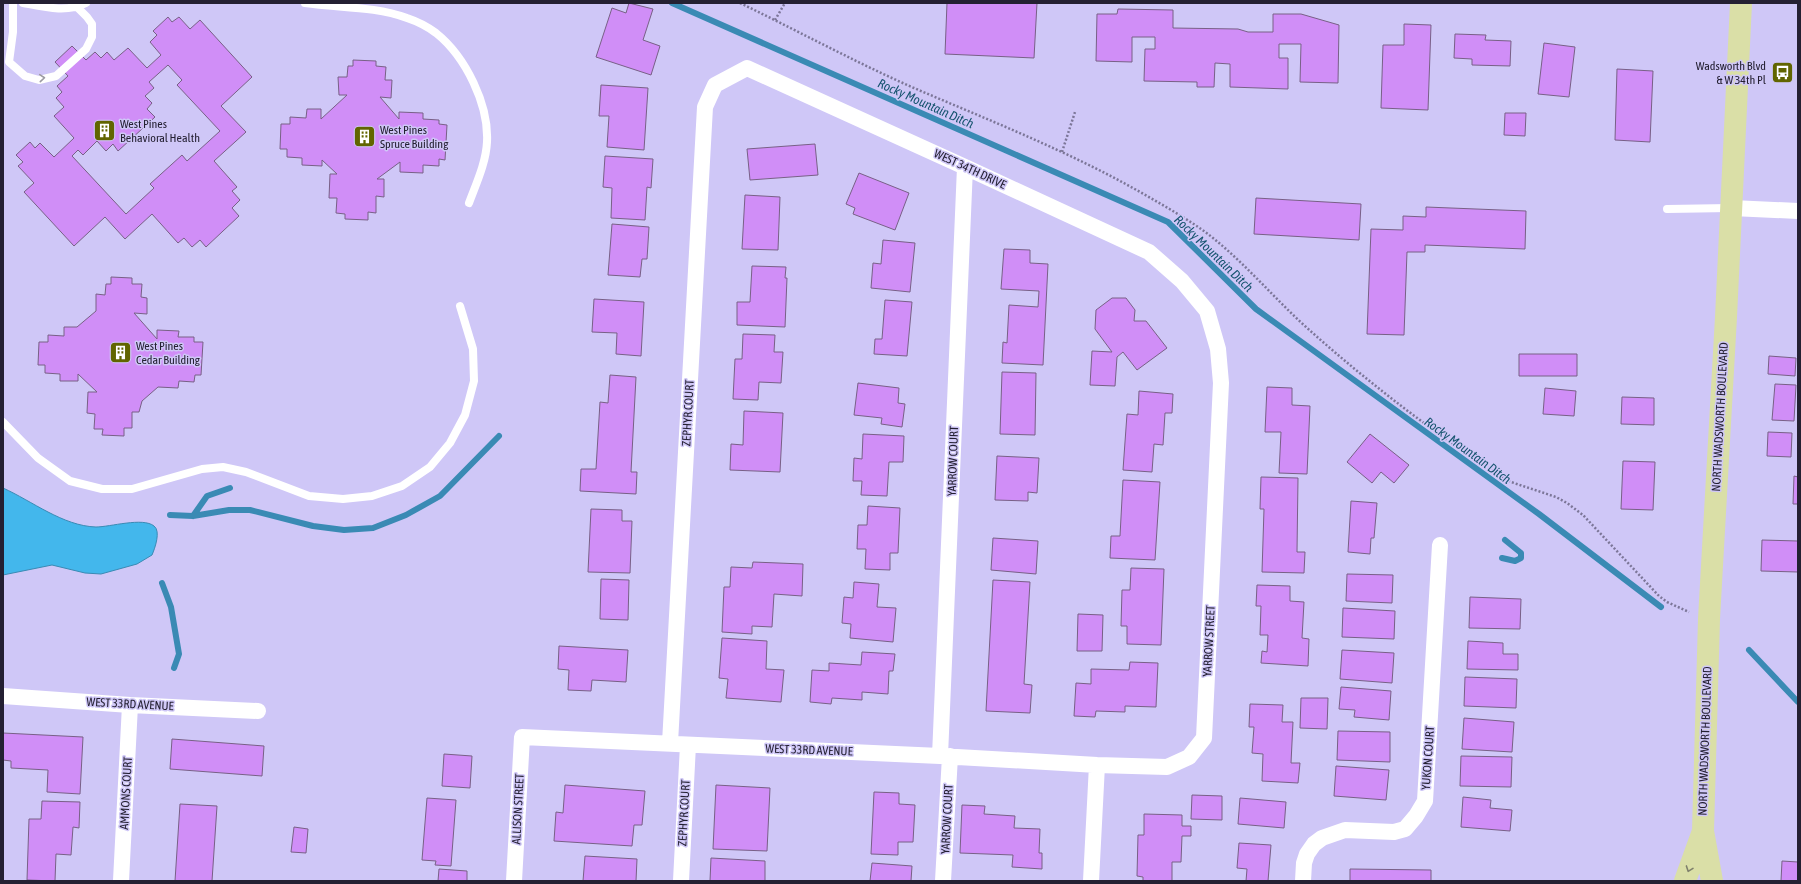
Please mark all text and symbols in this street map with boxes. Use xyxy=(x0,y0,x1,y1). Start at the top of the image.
place label: Wadsworth Blvd & W 34th Pl xyxy=(1696,59,1767,87)
bus stop icon: Wadsworth Blvd & W 34th Pl xyxy=(1769,60,1795,86)
one-way arrow xyxy=(39,74,45,83)
water label: Rocky Mountain Ditch xyxy=(876,76,977,132)
place label: West Pines Behavioral Health xyxy=(120,117,200,145)
building icon: West Pines Behavioral Health xyxy=(91,118,117,144)
place label: West Pines Spruce Building xyxy=(380,123,449,151)
building icon: West Pines Spruce Building xyxy=(351,124,377,150)
street label: WEST 34TH DRIVE xyxy=(932,146,1008,192)
water label: Rocky Mountain Ditch xyxy=(1171,212,1257,295)
place label: West Pines Cedar Building xyxy=(136,339,201,367)
building icon: West Pines Cedar Building xyxy=(107,340,133,366)
street label: NORTH WADSWORTH BOULEVARD xyxy=(1709,342,1731,492)
street label: ZEPHYR COURT xyxy=(679,379,697,447)
water label: Rocky Mountain Ditch xyxy=(1421,414,1515,487)
street label: YARROW COURT xyxy=(945,425,961,496)
street label: YARROW STREET xyxy=(1200,604,1218,677)
street label: NORTH WADSWORTH BOULEVARD xyxy=(1695,666,1715,816)
street label: WEST 33RD AVENUE xyxy=(86,695,174,713)
street label: YUKON COURT xyxy=(1419,725,1437,791)
street label: WEST 33RD AVENUE xyxy=(765,741,853,759)
street label: AMMONS COURT xyxy=(117,755,135,830)
street label: ALLISON STREET xyxy=(509,773,527,845)
street label: ZEPHYR COURT xyxy=(675,779,693,847)
street label: YARROW COURT xyxy=(938,783,956,854)
one-way arrow xyxy=(1685,866,1694,873)

